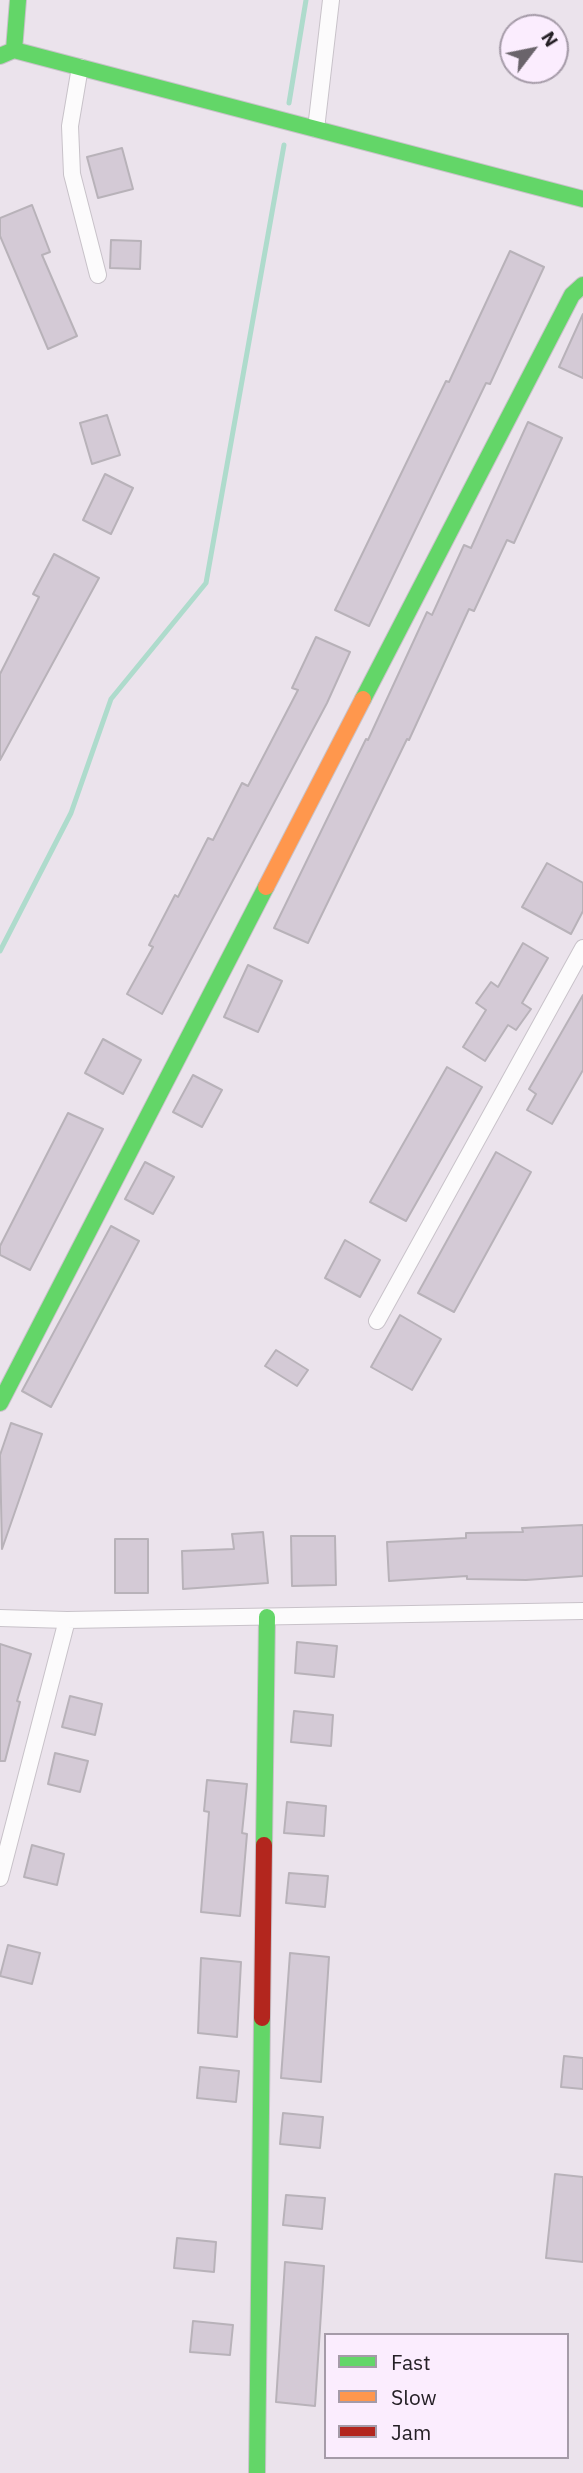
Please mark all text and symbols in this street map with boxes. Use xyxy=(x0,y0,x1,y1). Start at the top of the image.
north arrow xyxy=(499,14,569,84)
text: N xyxy=(536,27,564,51)
legend xyxy=(324,2333,569,2459)
text: Fast xyxy=(391,2348,431,2376)
text: Slow xyxy=(391,2383,437,2411)
text: Jam xyxy=(391,2418,431,2446)

